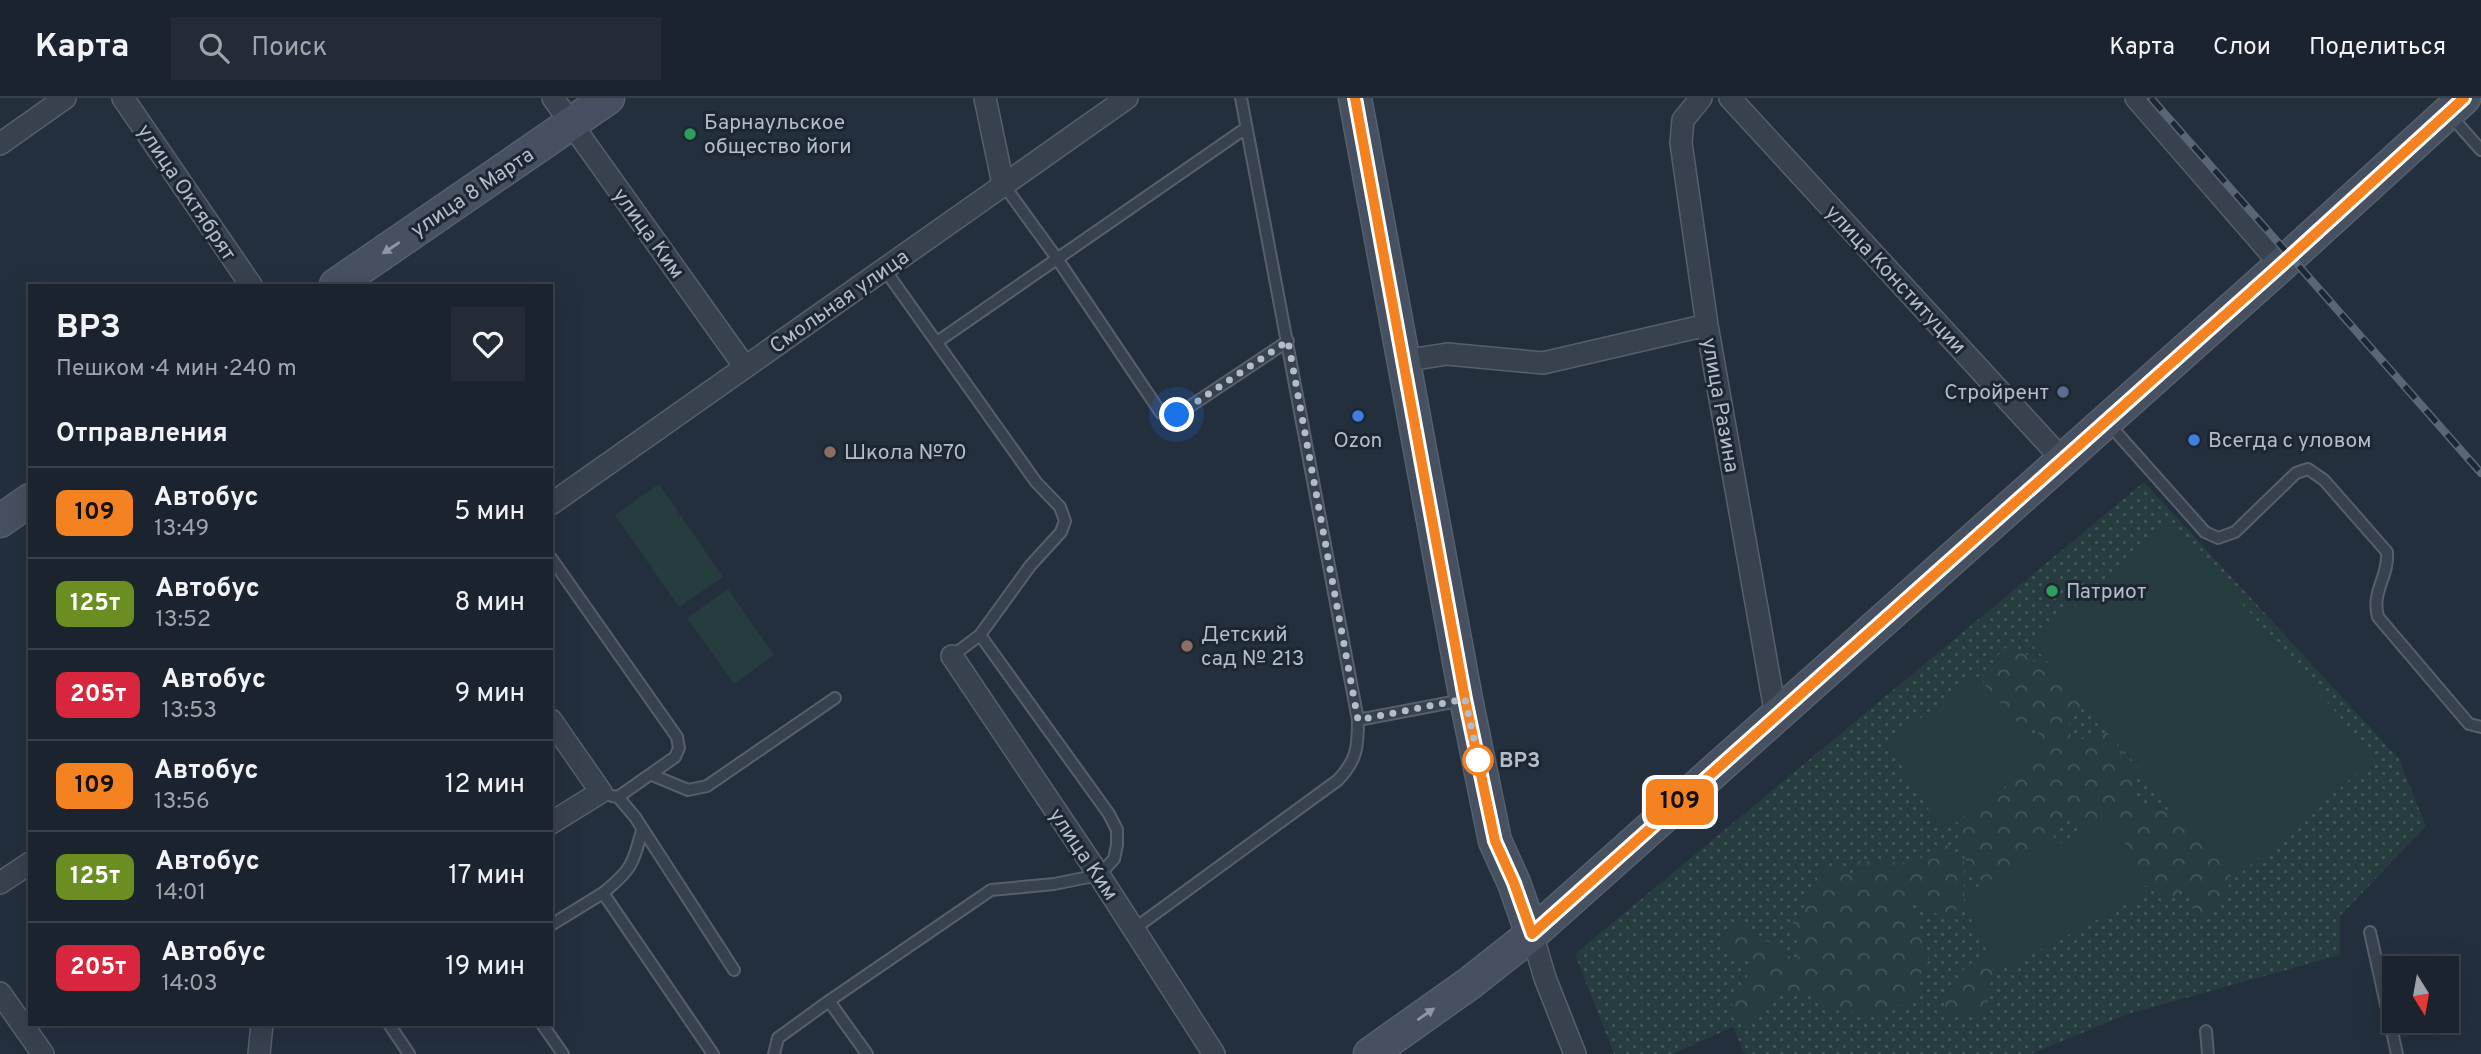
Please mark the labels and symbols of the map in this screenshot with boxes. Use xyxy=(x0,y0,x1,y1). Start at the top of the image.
place label: Барнаульское общество йоги xyxy=(704,110,852,161)
street label: улица Октябрят xyxy=(130,119,241,266)
marker: Барнаульское общество йоги xyxy=(682,126,698,142)
street label: улица 8 Марта xyxy=(406,142,540,244)
street label: улица Ким xyxy=(606,183,690,285)
street label: улица Конституции xyxy=(1819,200,1971,361)
one-way arrow xyxy=(382,241,400,255)
street label: Смольная улица xyxy=(765,244,915,360)
street label: улица Разина xyxy=(1694,336,1745,475)
place label: Стройрент xyxy=(1944,380,2049,407)
marker: Стройрент xyxy=(2055,384,2071,400)
your location xyxy=(1159,397,1194,432)
marker: Ozon xyxy=(1350,408,1366,424)
place label: Ozon xyxy=(1334,428,1382,455)
place label: Всегда с уловом xyxy=(2208,428,2371,455)
marker: Всегда с уловом xyxy=(2186,432,2202,448)
place label: Школа №70 xyxy=(844,440,967,467)
marker: Школа №70 xyxy=(822,444,838,460)
place label: Патриот xyxy=(2066,579,2146,606)
marker: Патриот xyxy=(2044,583,2060,599)
place label: Детский сад № 213 xyxy=(1201,622,1305,673)
marker: Детский сад № 213 xyxy=(1179,638,1195,654)
marker: ВРЗ xyxy=(1463,745,1493,775)
place label: ВРЗ xyxy=(1499,748,1540,775)
line badge: 109 xyxy=(1640,779,1720,825)
street label: улица Ким xyxy=(1042,803,1124,906)
north arrow xyxy=(2382,956,2459,1032)
one-way arrow xyxy=(1417,1008,1435,1022)

